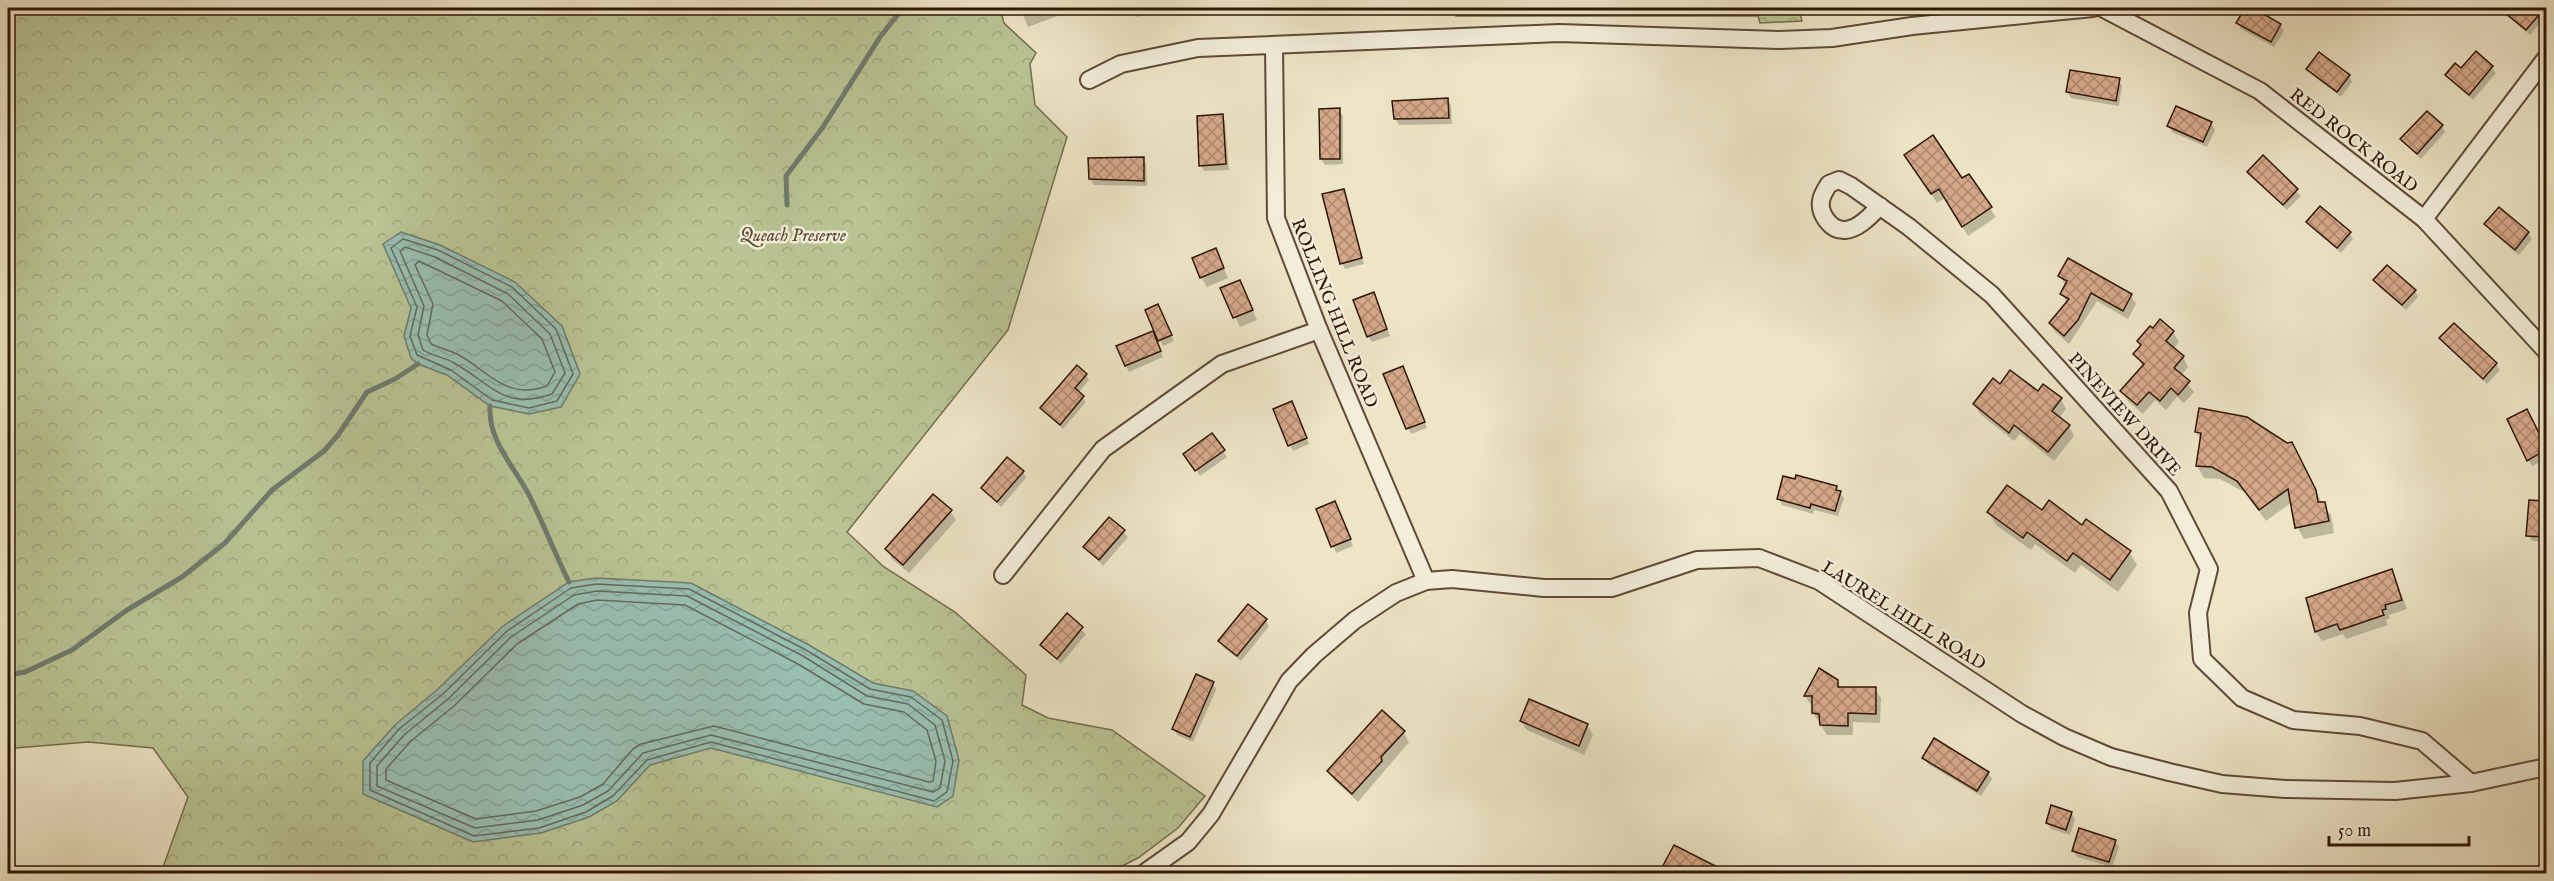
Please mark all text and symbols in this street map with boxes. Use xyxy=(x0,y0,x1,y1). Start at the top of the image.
street label: RED ROCK ROAD xyxy=(2284,84,2422,199)
street label: ROLLING HILL ROAD xyxy=(1285,216,1382,412)
park label: Queach Preserve xyxy=(740,225,846,248)
street label: PINEVIEW DRIVE xyxy=(2062,348,2186,482)
street label: LAUREL HILL ROAD xyxy=(1817,556,1990,676)
scale bar xyxy=(2329,809,2468,847)
text: 50 m xyxy=(2338,820,2371,843)

